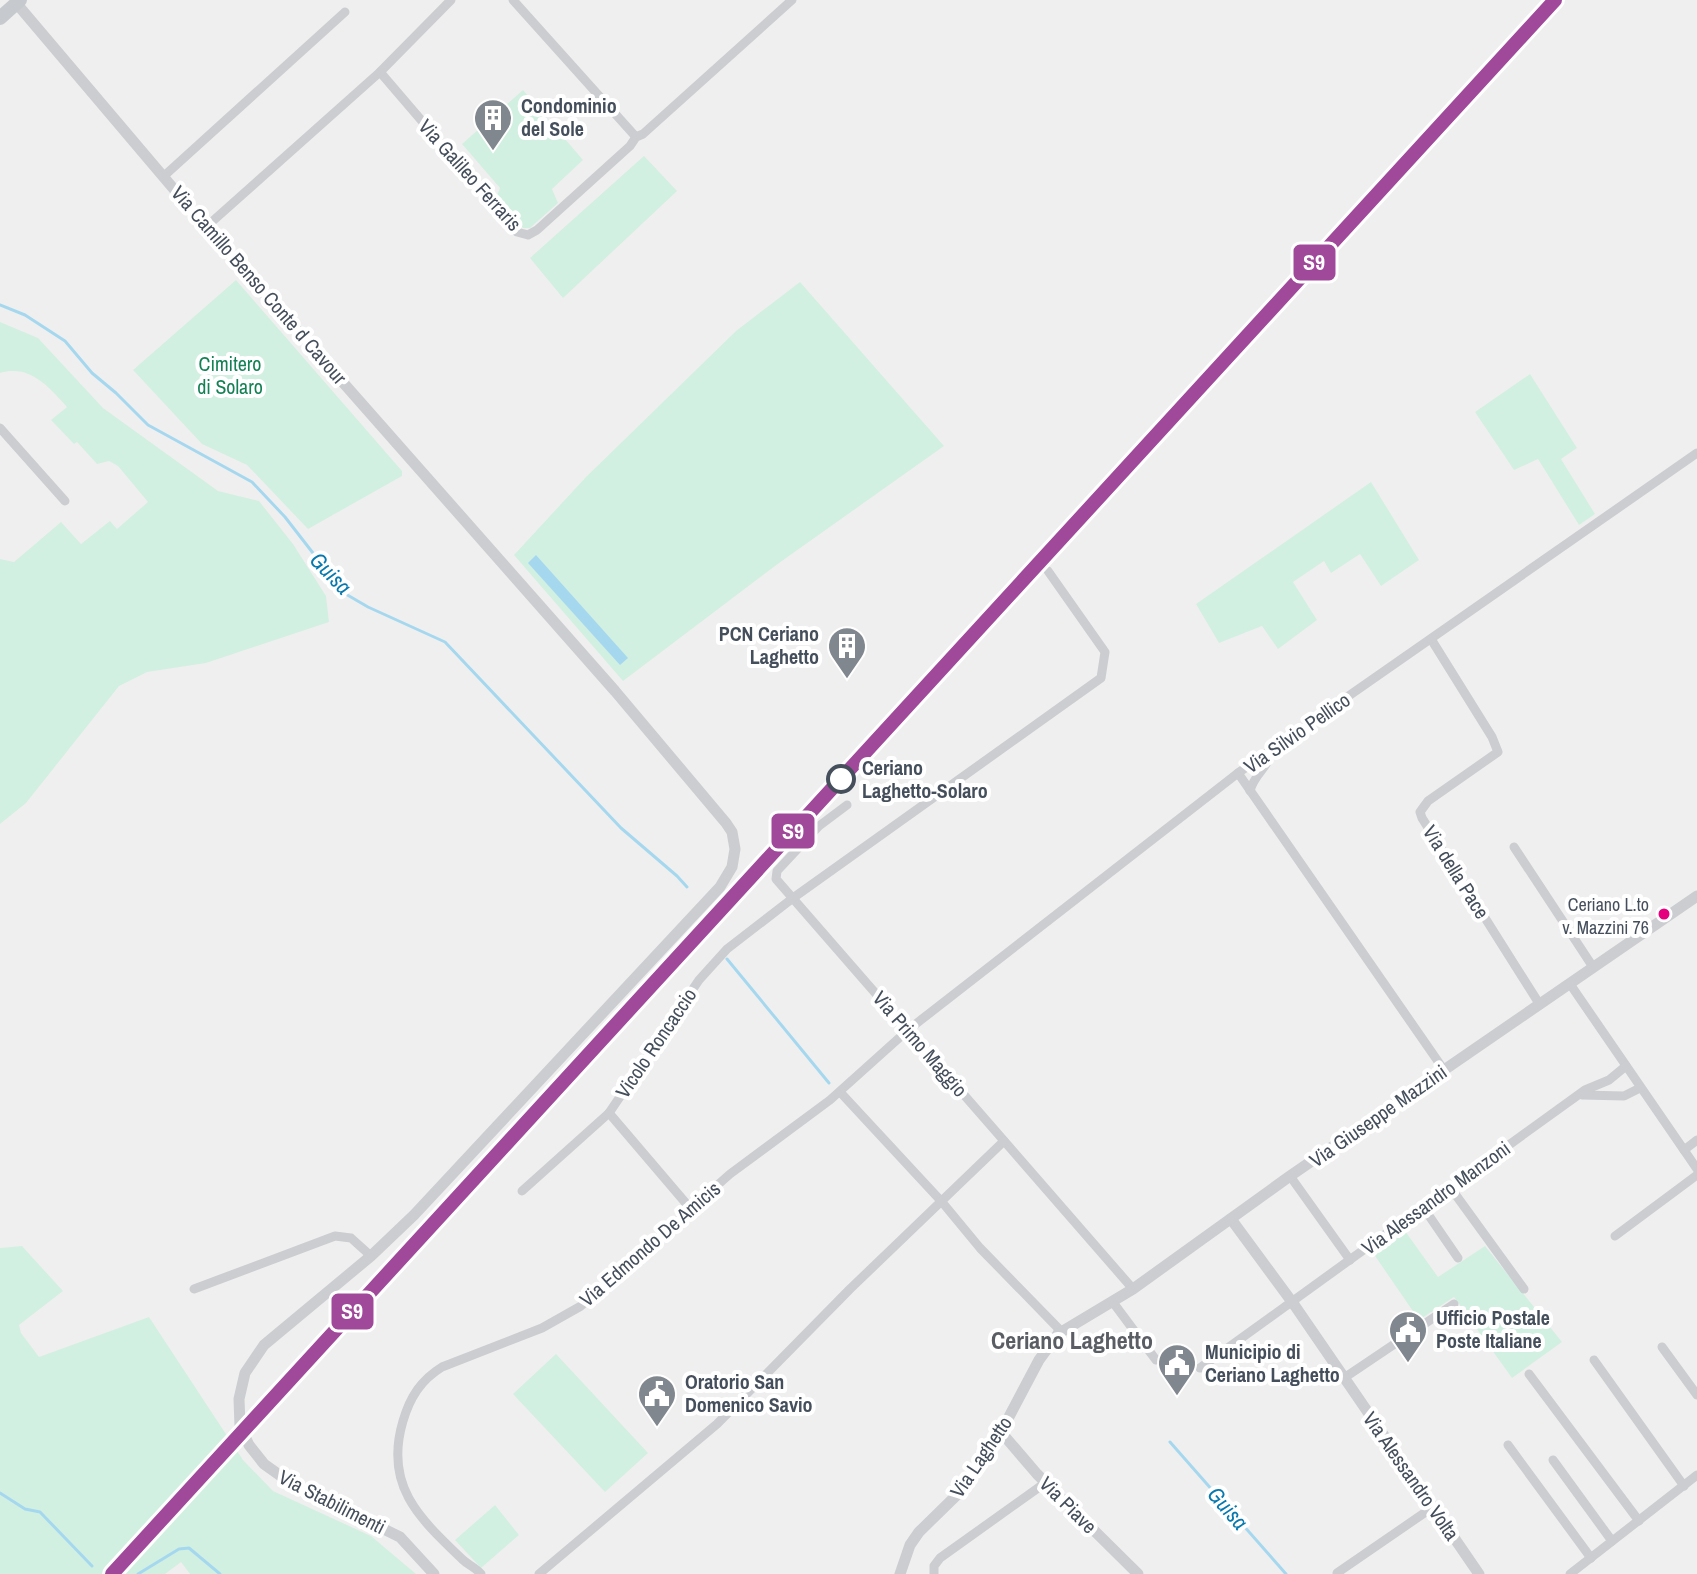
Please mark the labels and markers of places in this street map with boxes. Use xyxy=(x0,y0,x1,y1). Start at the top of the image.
place label: Condominio del Sole xyxy=(521,92,617,142)
building icon: Condominio del Sole xyxy=(472,97,514,152)
place label: PCN Ceriano Laghetto xyxy=(719,620,819,670)
building icon: PCN Ceriano Laghetto xyxy=(826,625,868,680)
place label: Ceriano Laghetto-Solaro xyxy=(862,754,988,804)
marker: Ceriano Laghetto-Solaro xyxy=(827,765,855,793)
place label: Ceriano L.to v. Mazzini 76 xyxy=(1562,892,1649,940)
marker: Ceriano L.to v. Mazzini 76 xyxy=(1656,906,1672,922)
place label: Ufficio Postale Poste Italiane xyxy=(1436,1304,1550,1354)
public building icon: Ufficio Postale Poste Italiane xyxy=(1387,1309,1429,1364)
place label: Municipio di Ceriano Laghetto xyxy=(1205,1338,1340,1388)
public building icon: Municipio di Ceriano Laghetto xyxy=(1156,1342,1198,1397)
place label: Oratorio San Domenico Savio xyxy=(685,1368,813,1418)
public building icon: Oratorio San Domenico Savio xyxy=(636,1373,678,1428)

